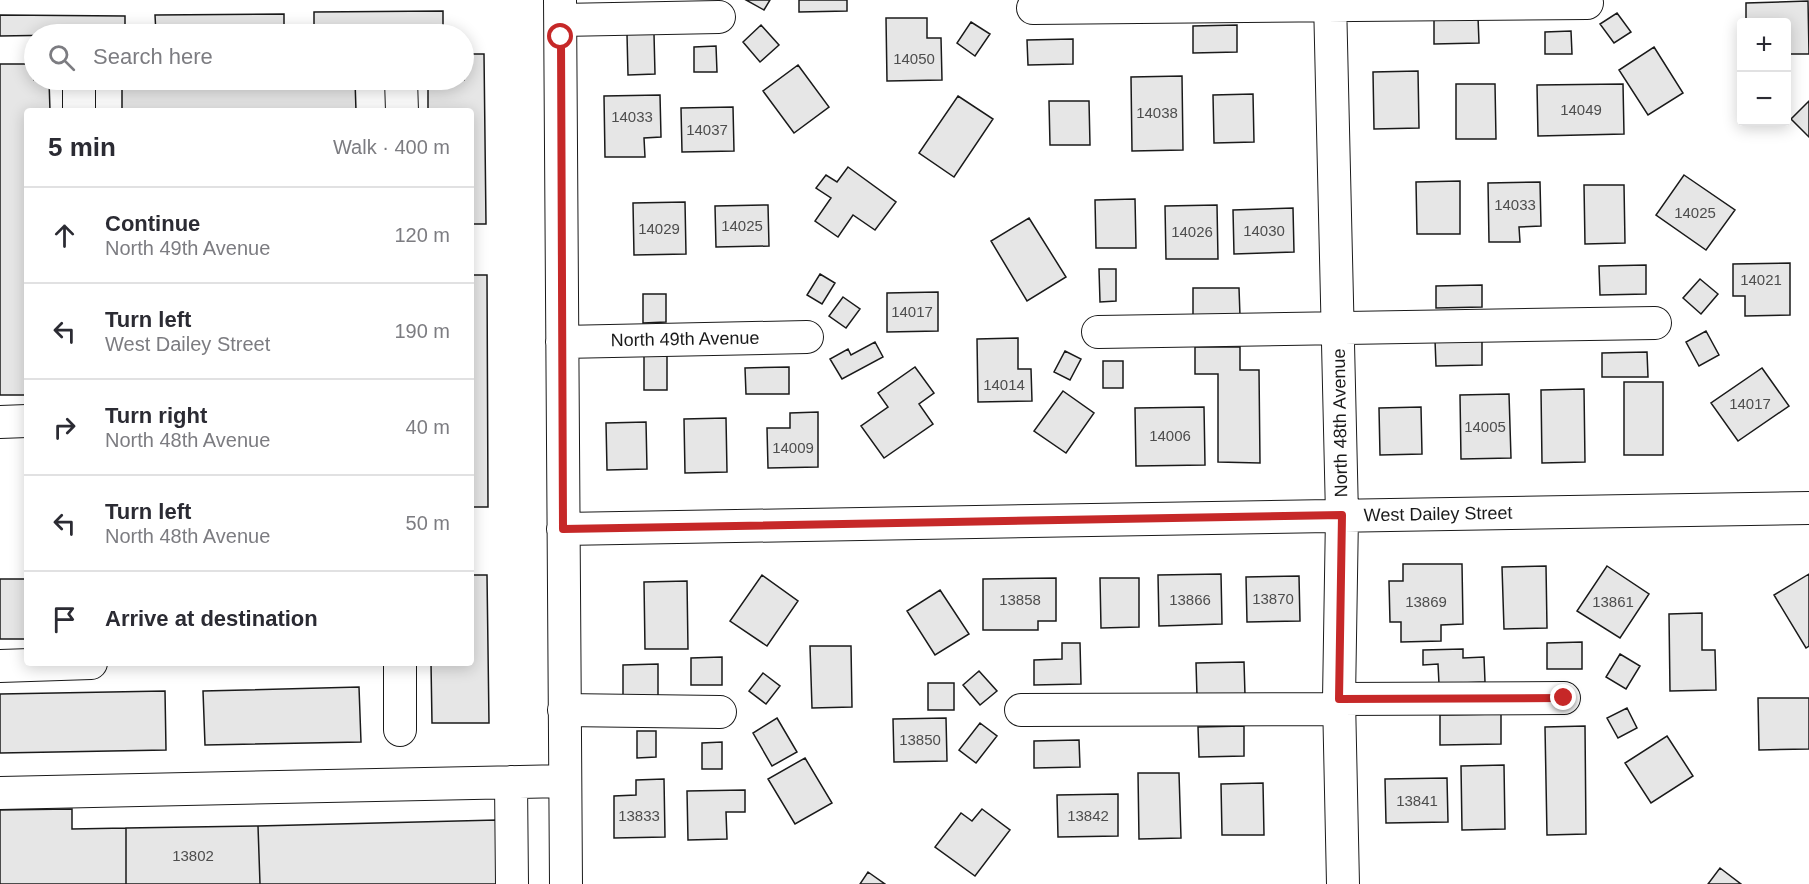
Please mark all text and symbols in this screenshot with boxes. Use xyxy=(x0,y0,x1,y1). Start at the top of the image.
map controls xyxy=(1737,18,1791,126)
button: + xyxy=(1737,18,1791,72)
route start xyxy=(547,23,573,49)
search box xyxy=(24,24,474,90)
icon: search xyxy=(45,41,78,74)
text: Search here xyxy=(93,44,213,69)
house number: 14050 xyxy=(893,50,935,67)
button: − xyxy=(1737,72,1791,126)
house number: 14049 xyxy=(1560,101,1602,118)
house number: 14038 xyxy=(1136,104,1178,121)
house number: 14033 xyxy=(611,108,653,125)
house number: 14037 xyxy=(686,121,728,138)
text: 5 min xyxy=(48,132,116,162)
text: Walk · 400 m xyxy=(333,136,450,158)
house number: 14033 xyxy=(1494,196,1536,213)
house number: 14025 xyxy=(1674,204,1716,221)
text: Continue xyxy=(105,211,200,236)
house number: 14025 xyxy=(721,217,763,234)
icon: ahead xyxy=(48,219,81,252)
house number: 14029 xyxy=(638,220,680,237)
house number: 14030 xyxy=(1243,222,1285,239)
house number: 14026 xyxy=(1171,223,1213,240)
text: 120 m xyxy=(394,224,450,246)
text: North 49th Avenue xyxy=(105,237,270,259)
house number: 14021 xyxy=(1740,271,1782,288)
house number: 14017 xyxy=(891,303,933,320)
text: Turn left xyxy=(105,307,191,332)
icon: left xyxy=(48,315,81,348)
text: 190 m xyxy=(394,320,450,342)
street label: North 49th Avenue xyxy=(610,328,760,350)
text: West Dailey Street xyxy=(105,333,270,355)
street label: North 48th Avenue xyxy=(1329,348,1351,498)
house number: 14014 xyxy=(983,376,1025,393)
house number: 14017 xyxy=(1729,395,1771,412)
text: Turn right xyxy=(105,403,207,428)
icon: right xyxy=(48,411,81,444)
text: 40 m xyxy=(406,416,450,438)
house number: 14005 xyxy=(1464,418,1506,435)
house number: 14006 xyxy=(1149,427,1191,444)
text: North 48th Avenue xyxy=(105,429,270,451)
house number: 14009 xyxy=(772,439,814,456)
text: Turn left xyxy=(105,499,191,524)
street label: West Dailey Street xyxy=(1363,503,1513,525)
icon: left xyxy=(48,507,81,540)
text: 50 m xyxy=(406,512,450,534)
text: North 48th Avenue xyxy=(105,525,270,547)
house number: 13870 xyxy=(1252,590,1294,607)
house number: 13858 xyxy=(999,591,1041,608)
house number: 13866 xyxy=(1169,591,1211,608)
house number: 13869 xyxy=(1405,593,1447,610)
house number: 13861 xyxy=(1592,593,1634,610)
icon: arrive xyxy=(48,603,81,636)
text: Arrive at destination xyxy=(105,606,318,631)
route end xyxy=(1550,684,1576,710)
house number: 13850 xyxy=(899,731,941,748)
house number: 13841 xyxy=(1396,792,1438,809)
house number: 13833 xyxy=(618,807,660,824)
house number: 13842 xyxy=(1067,807,1109,824)
house number: 13802 xyxy=(172,847,214,864)

